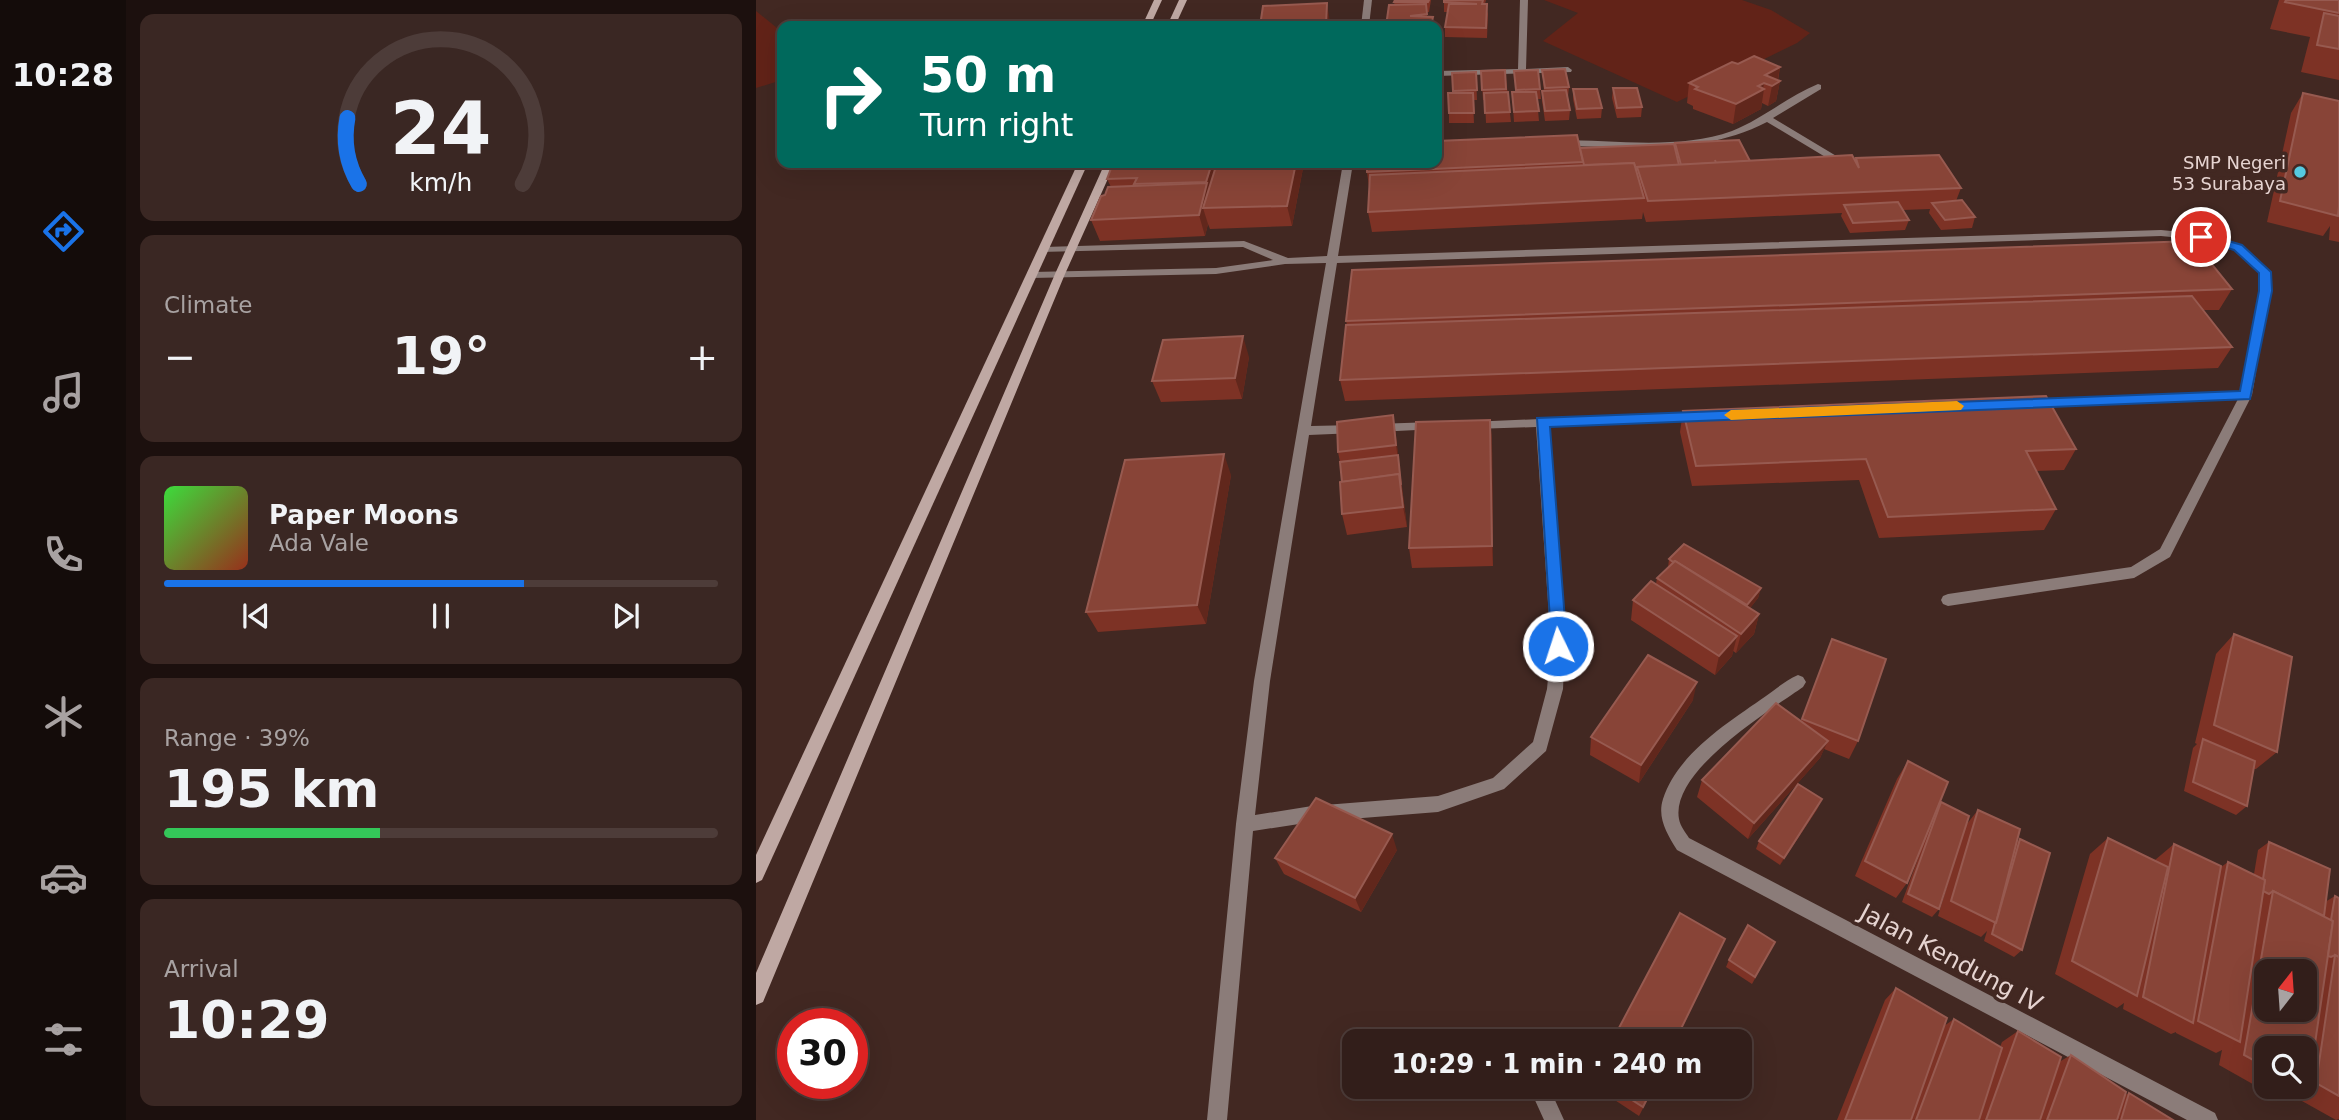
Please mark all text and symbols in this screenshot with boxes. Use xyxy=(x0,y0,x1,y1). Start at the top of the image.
text: 50 m xyxy=(920,47,1056,104)
icon: right xyxy=(805,49,896,140)
text: 10:28 xyxy=(12,56,114,94)
text: 24 xyxy=(390,86,492,171)
text: Turn right xyxy=(920,106,1073,144)
place label: SMP Negeri 53 Surabaya xyxy=(2172,152,2286,194)
marker: SMP Negeri 53 Surabaya xyxy=(2292,164,2308,180)
text: km/h xyxy=(409,167,473,196)
icon: directions xyxy=(39,207,88,256)
pin xyxy=(2171,207,2231,267)
icon: arrive xyxy=(2182,218,2220,256)
text: Climate xyxy=(164,292,253,318)
text: 19° xyxy=(392,326,490,386)
text: − xyxy=(164,335,196,379)
text: + xyxy=(686,335,718,379)
icon: music xyxy=(39,368,88,417)
text: Paper Moons xyxy=(269,500,459,530)
icon: phone xyxy=(39,530,88,579)
text: Ada Vale xyxy=(269,530,369,556)
icon: previous xyxy=(237,597,275,635)
icon: pause xyxy=(422,597,460,635)
icon: next xyxy=(607,597,645,635)
position arrow xyxy=(1521,609,1595,683)
icon: climate xyxy=(39,692,88,741)
text: Range · 39% xyxy=(164,725,310,751)
text: 195 km xyxy=(164,759,379,819)
icon: car xyxy=(39,853,88,902)
street label: Jalan Kendung IV xyxy=(1853,897,2047,1018)
text: Arrival xyxy=(164,956,239,982)
north arrow xyxy=(2254,959,2317,1022)
map controls xyxy=(2254,959,2317,1099)
text: 10:29 xyxy=(164,990,330,1050)
speed limit sign: 30 xyxy=(777,1008,868,1099)
icon: filters xyxy=(39,1015,88,1064)
button: search xyxy=(2254,1036,2317,1099)
text: 10:29 · 1 min · 240 m xyxy=(1392,1049,1702,1079)

